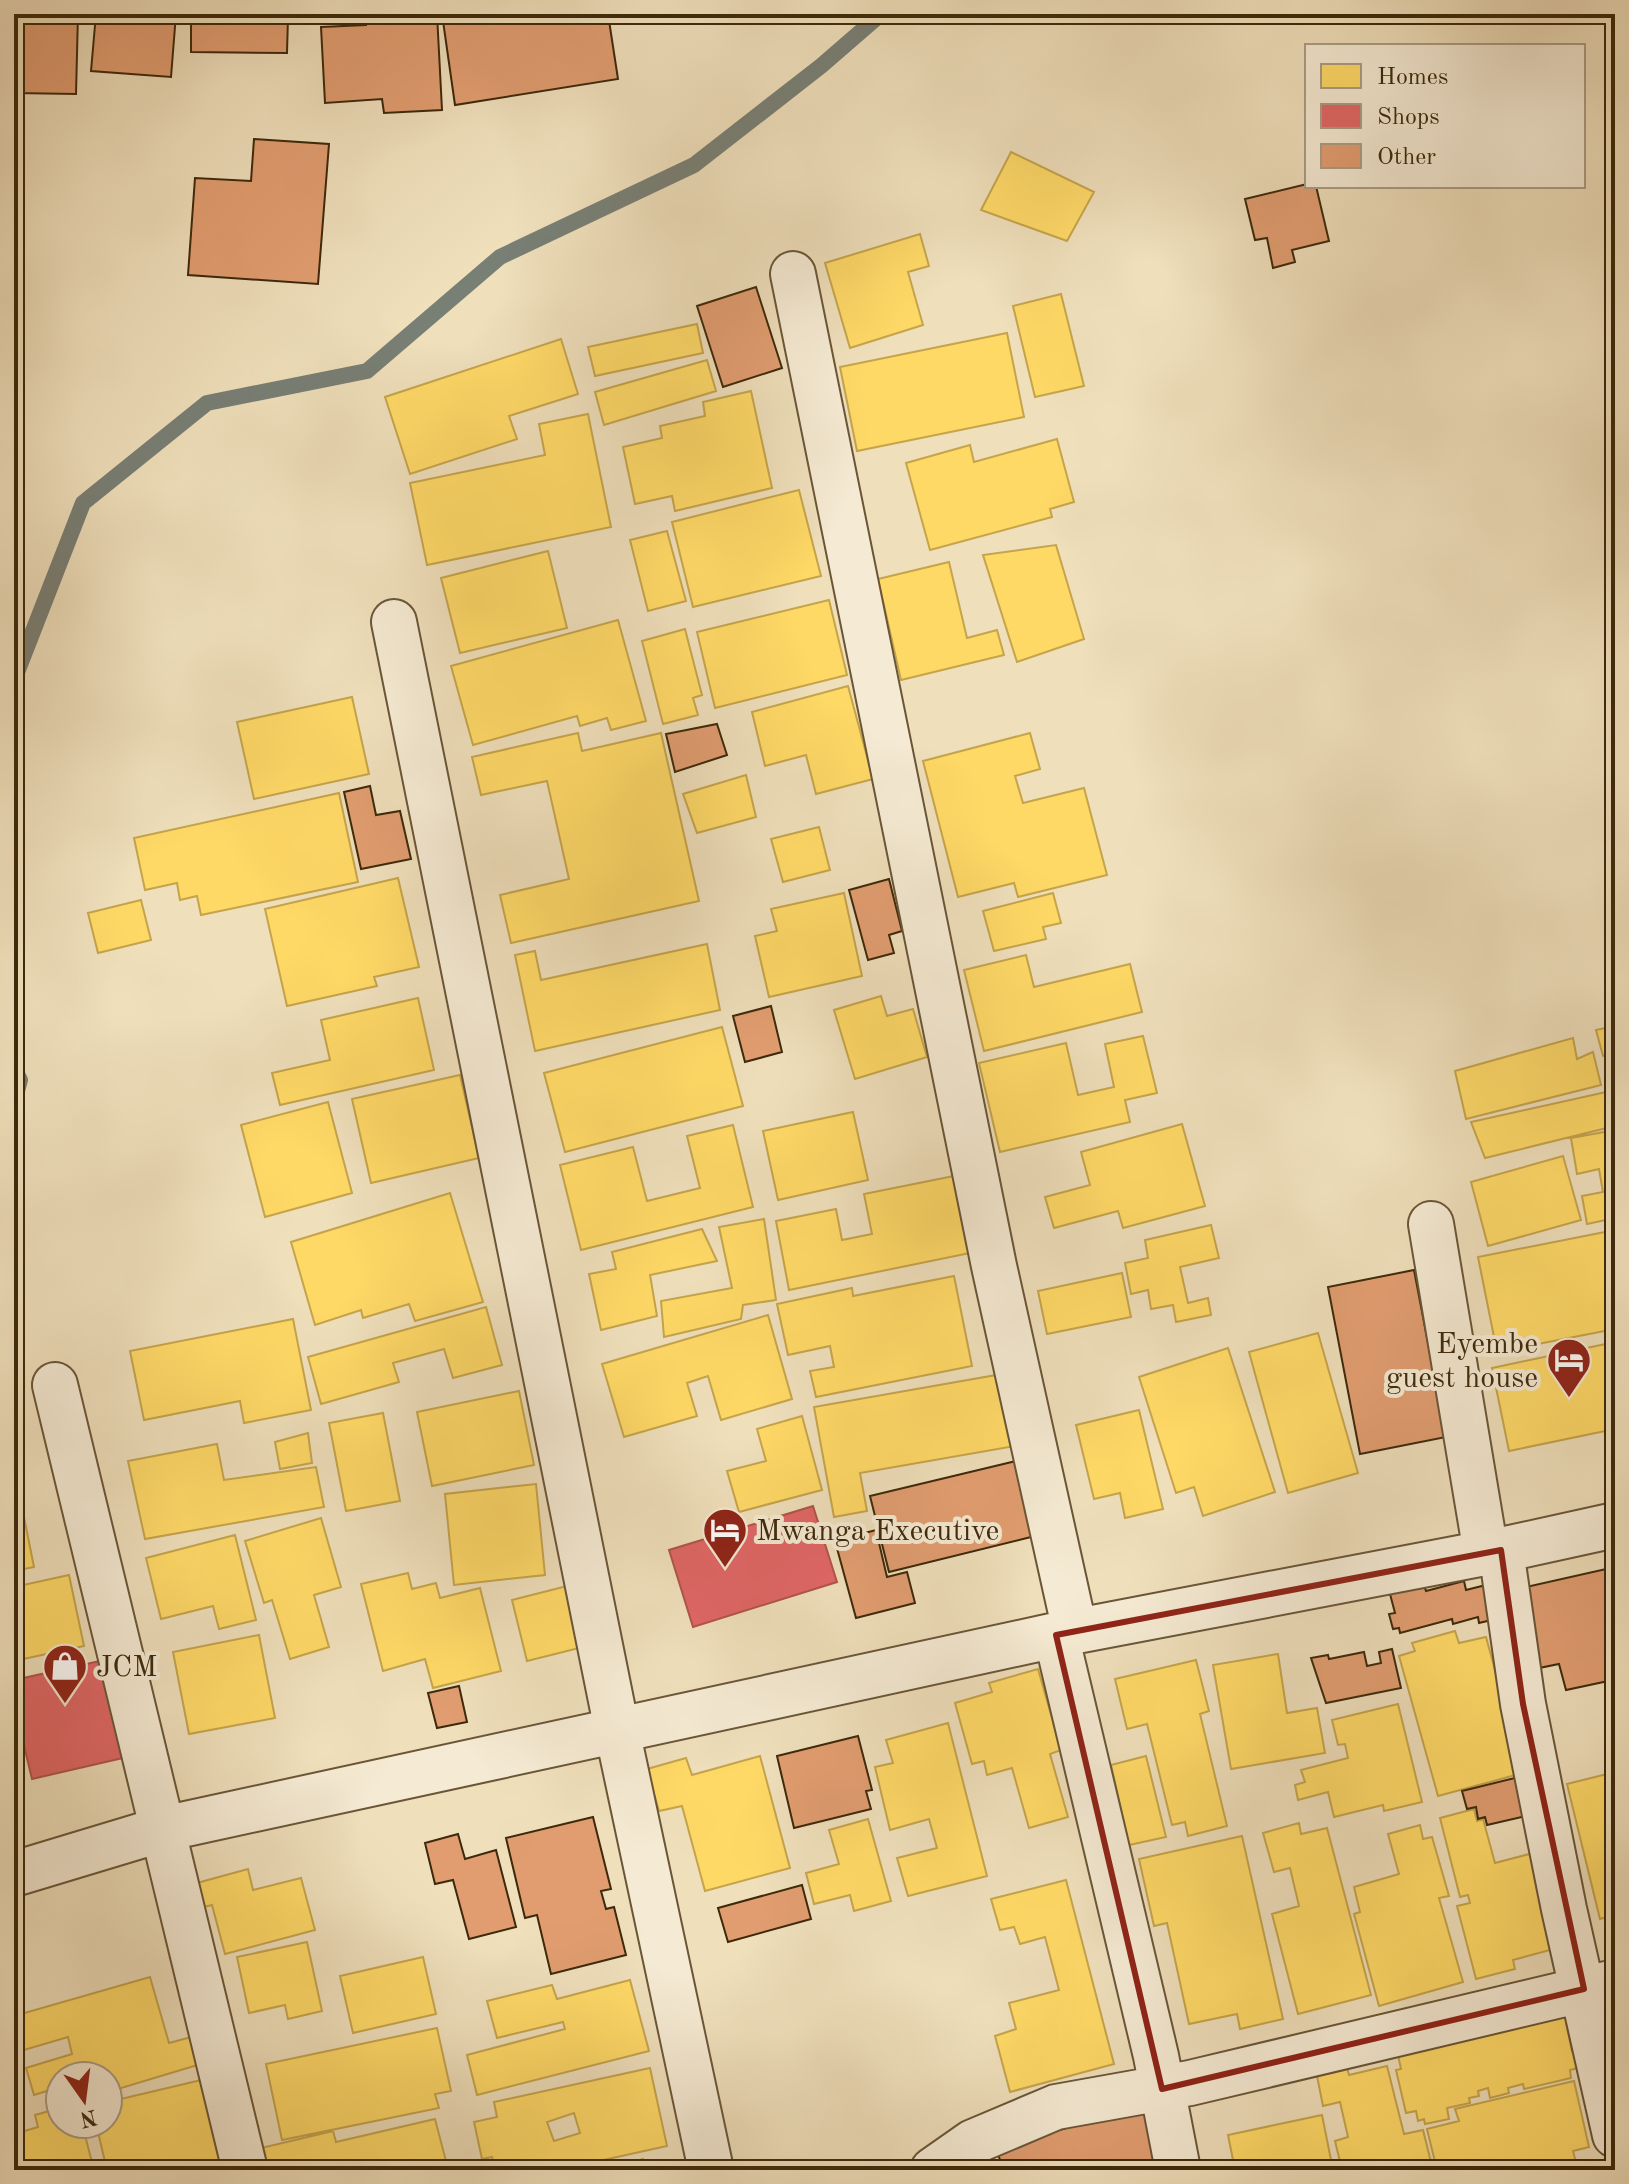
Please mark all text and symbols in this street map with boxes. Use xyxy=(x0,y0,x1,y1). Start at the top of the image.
legend xyxy=(1305,44,1585,188)
text: Homes xyxy=(1377,66,1448,90)
text: Shops xyxy=(1377,106,1440,130)
text: Other xyxy=(1377,146,1436,170)
place label: Eyembe guest house xyxy=(1386,1330,1538,1394)
hotel icon: Eyembe guest house xyxy=(1545,1336,1593,1399)
hotel icon: Mwanga Executive xyxy=(701,1506,749,1569)
place label: Mwanga Executive xyxy=(756,1517,999,1547)
shop icon: JCM xyxy=(41,1642,89,1705)
place label: JCM xyxy=(96,1653,157,1683)
north arrow xyxy=(44,2060,124,2140)
text: N xyxy=(77,2105,99,2130)

